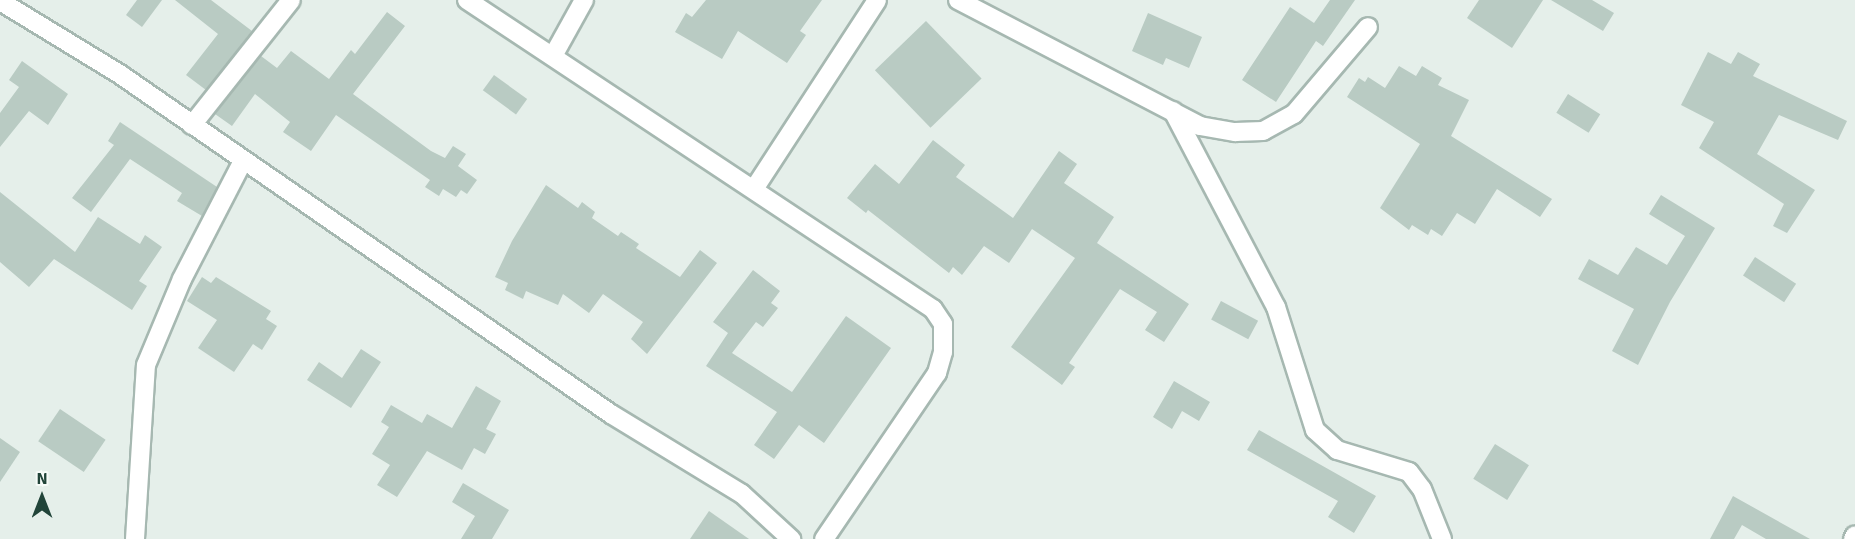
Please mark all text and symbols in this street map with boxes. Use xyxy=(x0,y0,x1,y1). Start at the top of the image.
north arrow xyxy=(12,467,72,527)
text: N xyxy=(36,469,48,489)

